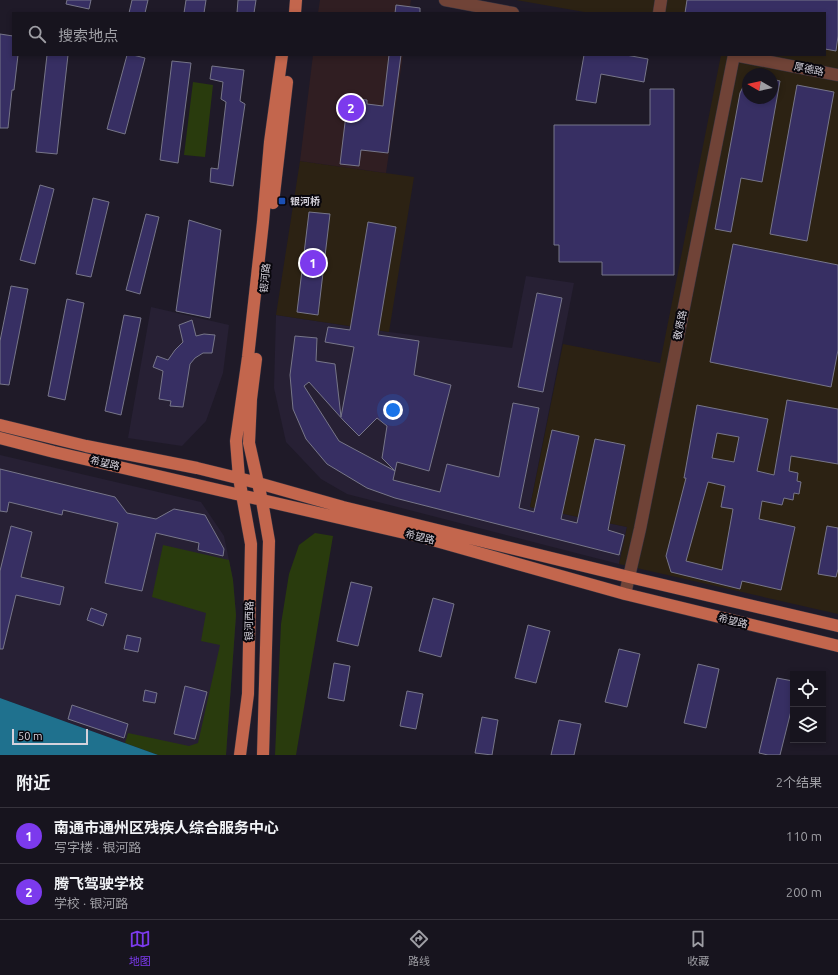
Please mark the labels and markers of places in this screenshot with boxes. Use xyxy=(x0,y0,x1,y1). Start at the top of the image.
pin: 2 xyxy=(338,93,364,123)
marker: 银河桥 xyxy=(277,196,287,206)
place label: 银河桥 xyxy=(290,196,320,207)
pin: 1 xyxy=(300,248,326,278)

